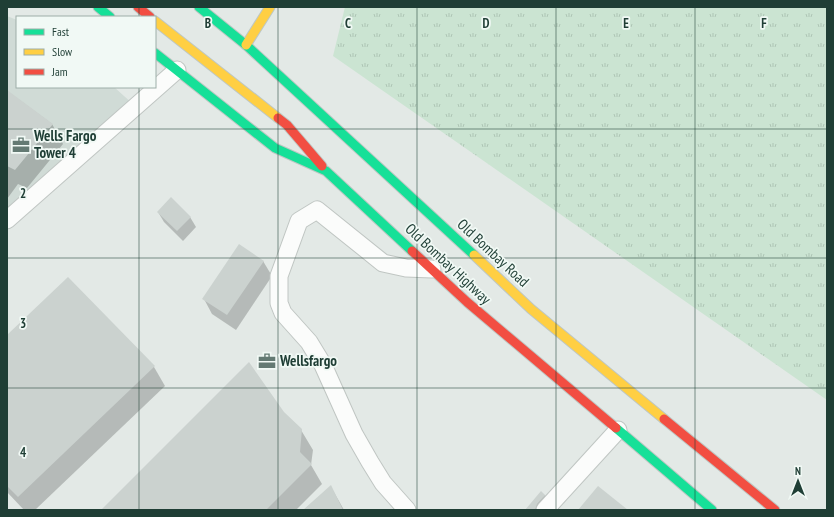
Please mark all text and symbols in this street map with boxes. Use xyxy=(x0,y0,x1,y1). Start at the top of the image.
text: B xyxy=(205,15,211,32)
text: C xyxy=(345,15,351,32)
text: D xyxy=(483,15,490,32)
text: E xyxy=(623,15,629,32)
text: F xyxy=(761,15,767,32)
legend xyxy=(16,16,156,88)
text: Fast xyxy=(52,24,70,39)
text: Slow xyxy=(52,44,73,59)
text: Jam xyxy=(51,64,68,79)
place label: Wells Fargo Tower 4 xyxy=(33,126,97,162)
office icon: Wells Fargo Tower 4 xyxy=(11,135,31,155)
text: 2 xyxy=(20,185,26,202)
street label: Old Bombay Road xyxy=(454,215,533,291)
street label: Old Bombay Highway xyxy=(401,219,495,308)
text: 3 xyxy=(20,315,26,332)
office icon: Wellsfargo xyxy=(257,351,277,371)
place label: Wellsfargo xyxy=(279,351,337,370)
text: 4 xyxy=(20,444,27,461)
north arrow xyxy=(778,461,818,501)
text: N xyxy=(795,464,801,478)

